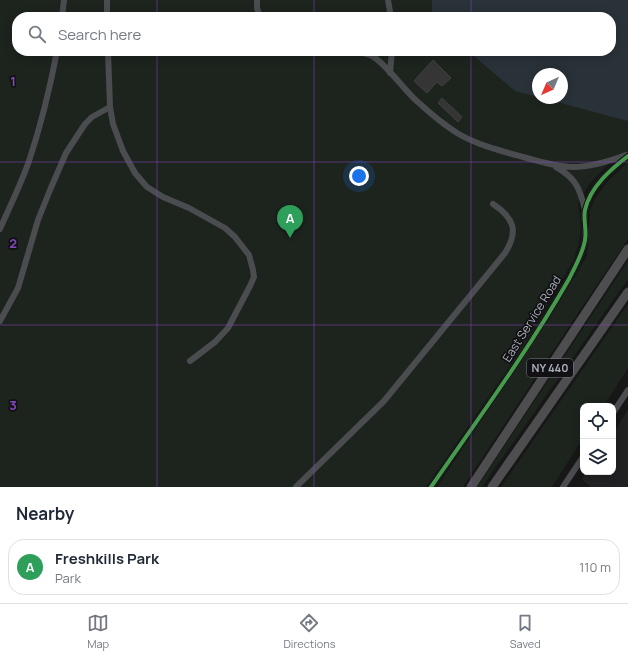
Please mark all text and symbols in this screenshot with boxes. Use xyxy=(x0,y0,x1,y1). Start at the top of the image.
search box xyxy=(12,12,616,56)
icon: search xyxy=(26,23,48,45)
text: Search here xyxy=(58,24,141,45)
north arrow xyxy=(532,68,568,104)
text: 1 xyxy=(10,72,16,90)
your location xyxy=(349,166,369,186)
pin: A xyxy=(277,205,303,238)
text: 2 xyxy=(9,234,17,252)
street label: East Service Road xyxy=(498,272,565,365)
road number: NY 440 xyxy=(527,359,573,377)
text: 3 xyxy=(9,396,17,414)
map controls xyxy=(580,403,616,475)
button: locate xyxy=(580,403,616,439)
button: layers xyxy=(580,439,616,475)
text: Nearby xyxy=(16,502,74,525)
text: Freshkills Park xyxy=(55,548,159,569)
text: A xyxy=(26,558,34,576)
text: 110 m xyxy=(579,558,611,576)
text: Park xyxy=(55,569,81,587)
tab: Map xyxy=(87,612,109,651)
tab: Directions xyxy=(283,612,336,651)
tab: Saved xyxy=(510,612,541,651)

